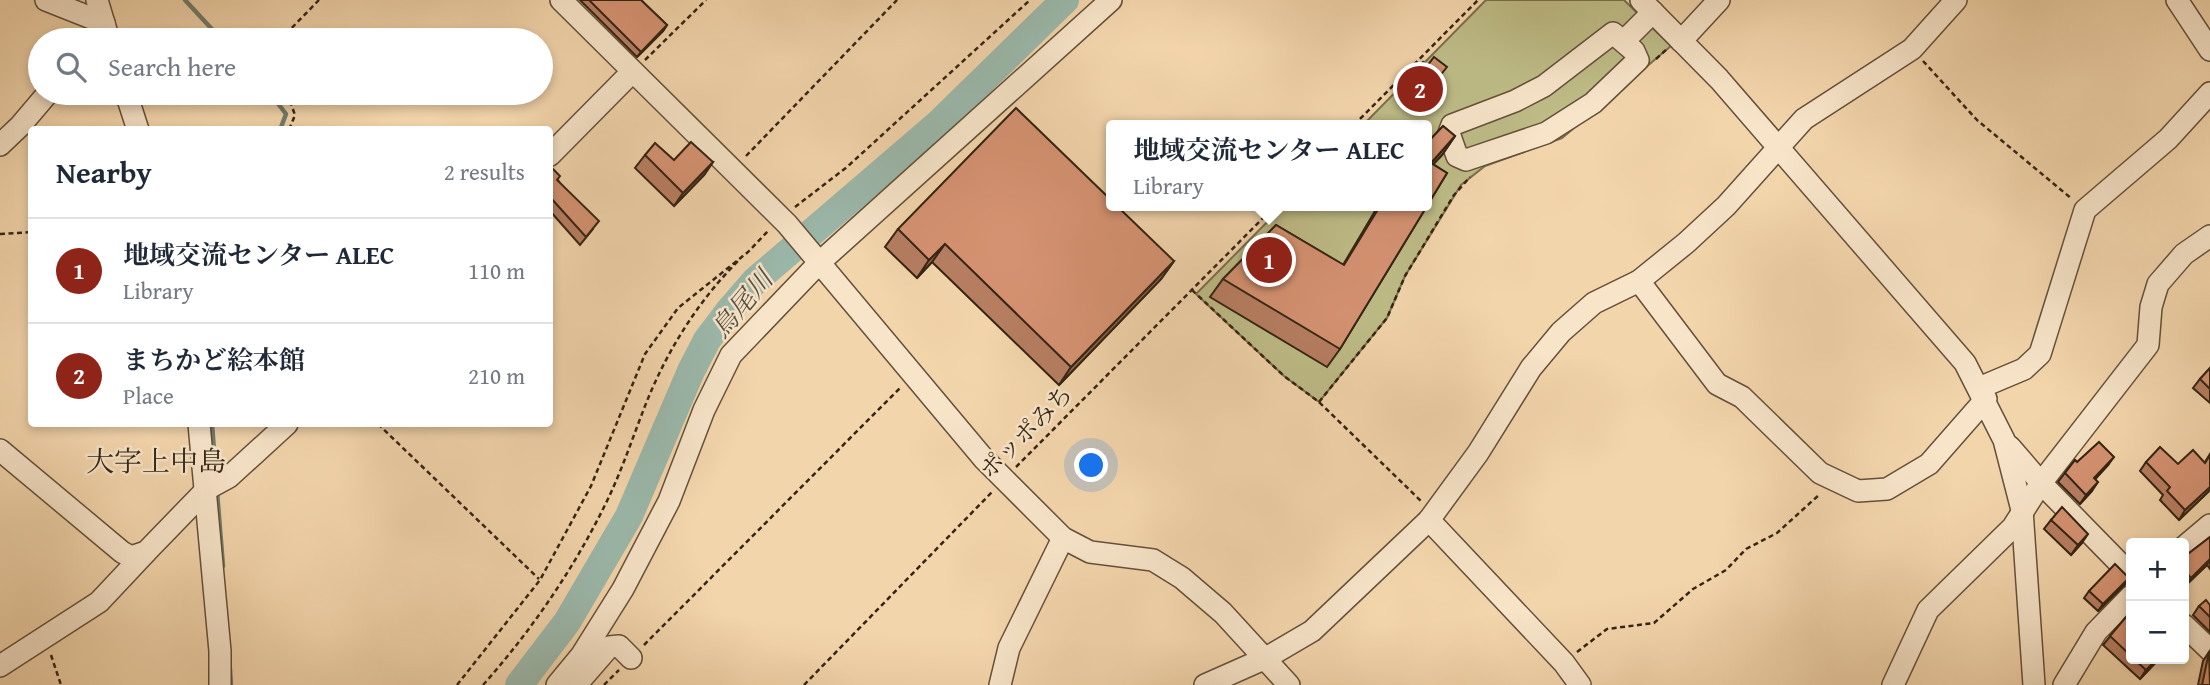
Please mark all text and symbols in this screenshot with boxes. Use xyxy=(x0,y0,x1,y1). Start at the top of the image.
search box xyxy=(28,28,553,105)
text: Search here xyxy=(108,47,236,86)
icon: search xyxy=(52,48,90,86)
pin: 2 xyxy=(1397,63,1443,115)
popup xyxy=(1106,120,1432,211)
text: 地域交流センター ALEC xyxy=(1133,130,1405,169)
text: Nearby xyxy=(56,150,152,194)
text: 2 results xyxy=(444,155,525,188)
text: Library xyxy=(1133,169,1204,202)
pin: 1 xyxy=(1246,234,1292,286)
text: 地域交流センター ALEC xyxy=(123,235,394,274)
text: 1 xyxy=(73,254,85,287)
text: 110 m xyxy=(468,254,525,287)
water label: 鳥尾川 xyxy=(702,259,784,346)
text: Library xyxy=(123,274,194,307)
text: まちかど絵本館 xyxy=(123,340,305,379)
text: 2 xyxy=(73,359,85,392)
text: 210 m xyxy=(468,359,525,392)
street label: ポッポみち xyxy=(971,377,1080,486)
text: Place xyxy=(123,379,174,412)
district label: 大字上中島 xyxy=(86,440,226,481)
your location xyxy=(1074,448,1108,482)
map controls xyxy=(2126,538,2189,664)
button: + xyxy=(2126,538,2189,601)
button: − xyxy=(2126,601,2189,664)

